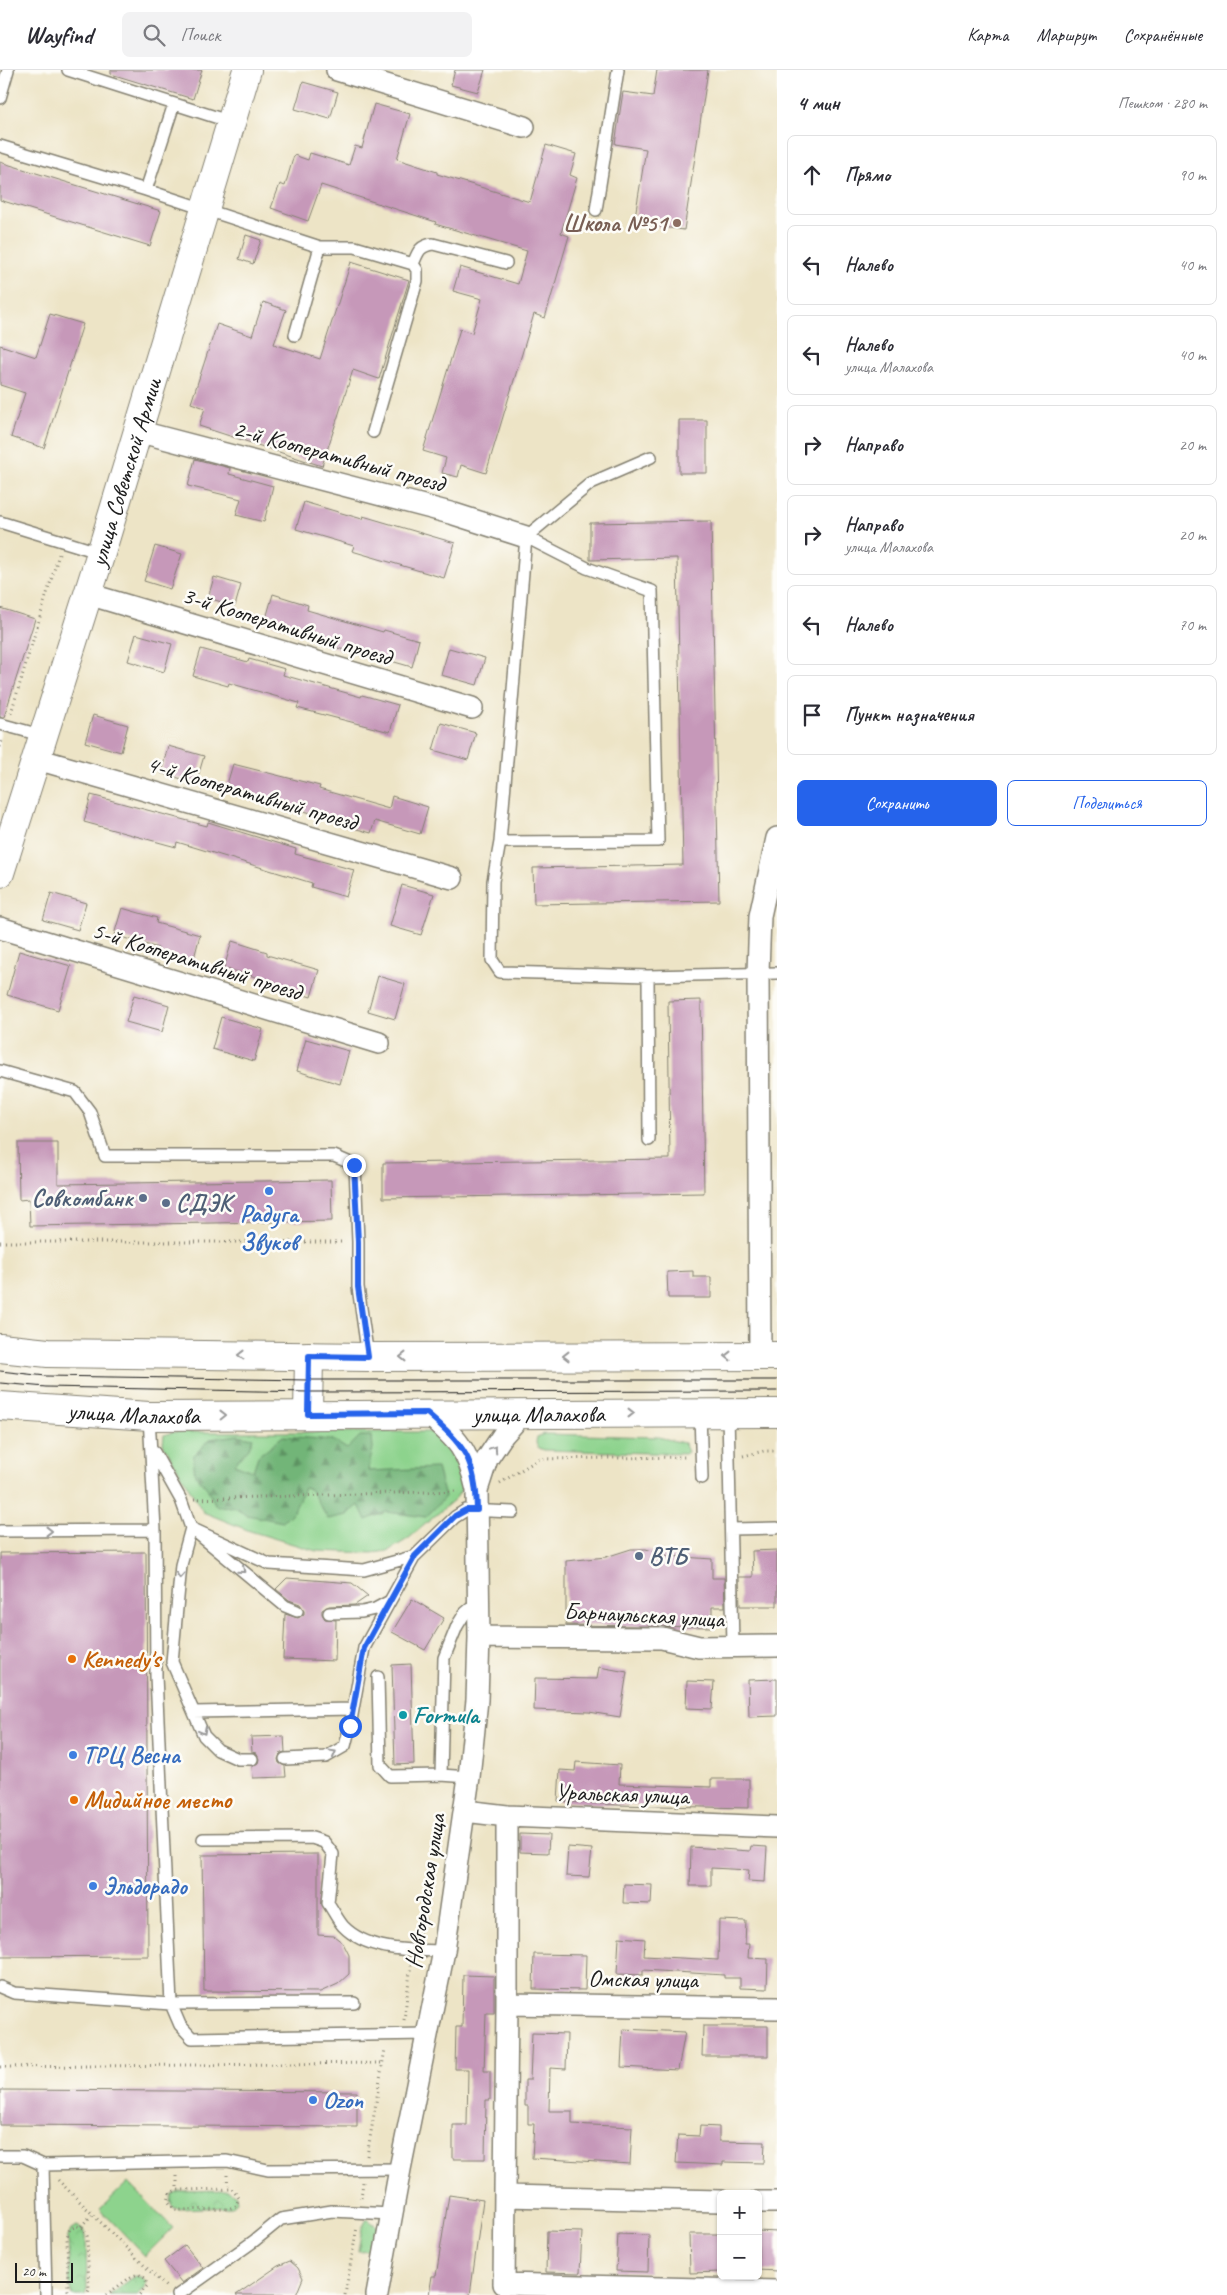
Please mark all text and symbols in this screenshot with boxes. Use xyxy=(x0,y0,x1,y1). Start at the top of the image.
search box xyxy=(122,12,472,57)
text: Wayfind xyxy=(25,20,92,50)
icon: search xyxy=(140,21,168,49)
text: Поиск xyxy=(180,23,220,47)
text: Карта xyxy=(967,24,1008,46)
text: Маршрут xyxy=(1036,24,1096,46)
text: Сохранённые xyxy=(1124,24,1202,46)
text: 4 мин xyxy=(797,90,840,116)
text: Пешком · 280 m xyxy=(1118,93,1207,113)
icon: ahead xyxy=(798,161,826,189)
text: Прямо xyxy=(845,163,890,187)
text: 90 m xyxy=(1179,165,1206,185)
place label: Школа №51 xyxy=(563,208,670,238)
marker: Школа №51 xyxy=(671,217,683,229)
icon: left xyxy=(798,251,826,279)
text: Налево xyxy=(845,253,893,277)
text: 40 m xyxy=(1179,255,1206,275)
text: Налево xyxy=(845,333,893,357)
icon: left xyxy=(798,341,826,369)
text: 40 m xyxy=(1179,345,1206,365)
text: улица Малахова xyxy=(845,357,933,377)
street label: улица Советской Армии xyxy=(82,373,168,572)
street label: 2-й Кооперативный проезд xyxy=(230,413,450,499)
icon: right xyxy=(798,431,826,459)
text: Направо xyxy=(845,433,903,457)
text: 20 m xyxy=(1179,435,1206,455)
text: Направо xyxy=(845,513,903,537)
icon: right xyxy=(798,521,826,549)
text: 20 m xyxy=(1179,525,1206,545)
text: улица Малахова xyxy=(845,537,933,557)
street label: 3-й Кооперативный проезд xyxy=(179,580,398,673)
icon: left xyxy=(798,611,826,639)
text: Налево xyxy=(845,613,893,637)
text: 70 m xyxy=(1179,615,1206,635)
icon: arrive xyxy=(798,701,826,729)
text: Пункт назначения xyxy=(845,703,974,727)
street label: 4-й Кооперативный проезд xyxy=(143,749,363,838)
button: Сохранить xyxy=(797,780,997,826)
button: Поделиться xyxy=(1007,780,1207,826)
street label: 5-й Кооперативный проезд xyxy=(89,915,308,1008)
route end xyxy=(343,1154,366,1177)
place label: Совкомбанк xyxy=(32,1183,135,1213)
marker: Радуга Звуков xyxy=(263,1185,275,1197)
place label: СДЭК xyxy=(176,1188,236,1218)
marker: Совкомбанк xyxy=(137,1192,149,1204)
marker: СДЭК xyxy=(160,1197,172,1209)
place label: Радуга Звуков xyxy=(240,1199,302,1257)
one-way arrow xyxy=(237,1350,245,1361)
one-way arrow xyxy=(562,1351,570,1361)
one-way arrow xyxy=(724,1351,732,1361)
one-way arrow xyxy=(399,1352,407,1362)
street label: улица Малахова xyxy=(65,1395,201,1431)
street label: улица Малахова xyxy=(471,1399,606,1429)
one-way arrow xyxy=(628,1408,635,1418)
one-way arrow xyxy=(220,1410,228,1420)
one-way arrow xyxy=(488,1445,497,1454)
one-way arrow xyxy=(45,1526,53,1536)
place label: ВТБ xyxy=(649,1541,690,1571)
marker: ВТБ xyxy=(633,1550,645,1562)
one-way arrow xyxy=(237,1564,246,1573)
one-way arrow xyxy=(174,1572,185,1580)
street label: Барнаульская улица xyxy=(563,1596,726,1634)
place label: Kennedy's xyxy=(82,1644,163,1674)
marker: Kennedy's xyxy=(66,1653,78,1665)
place label: Formula xyxy=(413,1700,481,1730)
marker: Formula xyxy=(397,1709,409,1721)
route start xyxy=(339,1715,362,1738)
one-way arrow xyxy=(197,1726,207,1735)
place label: ТРЦ Весна xyxy=(83,1740,182,1770)
marker: ТРЦ Весна xyxy=(67,1749,79,1761)
one-way arrow xyxy=(327,1750,336,1760)
street label: Уральская улица xyxy=(555,1777,691,1811)
place label: Мидийное место xyxy=(84,1785,233,1815)
marker: Мидийное место xyxy=(68,1794,80,1806)
street label: Новгородская улица xyxy=(398,1810,452,1970)
place label: Эльдорадо xyxy=(103,1871,189,1901)
marker: Эльдорадо xyxy=(87,1880,99,1892)
street label: Омская улица xyxy=(588,1963,699,1995)
place label: Ozon xyxy=(323,2085,364,2115)
marker: Ozon xyxy=(307,2094,319,2106)
map controls xyxy=(717,2190,762,2280)
button: + xyxy=(717,2190,762,2235)
button: − xyxy=(717,2235,762,2280)
scale bar xyxy=(15,2260,72,2283)
text: 20 m xyxy=(22,2263,46,2280)

